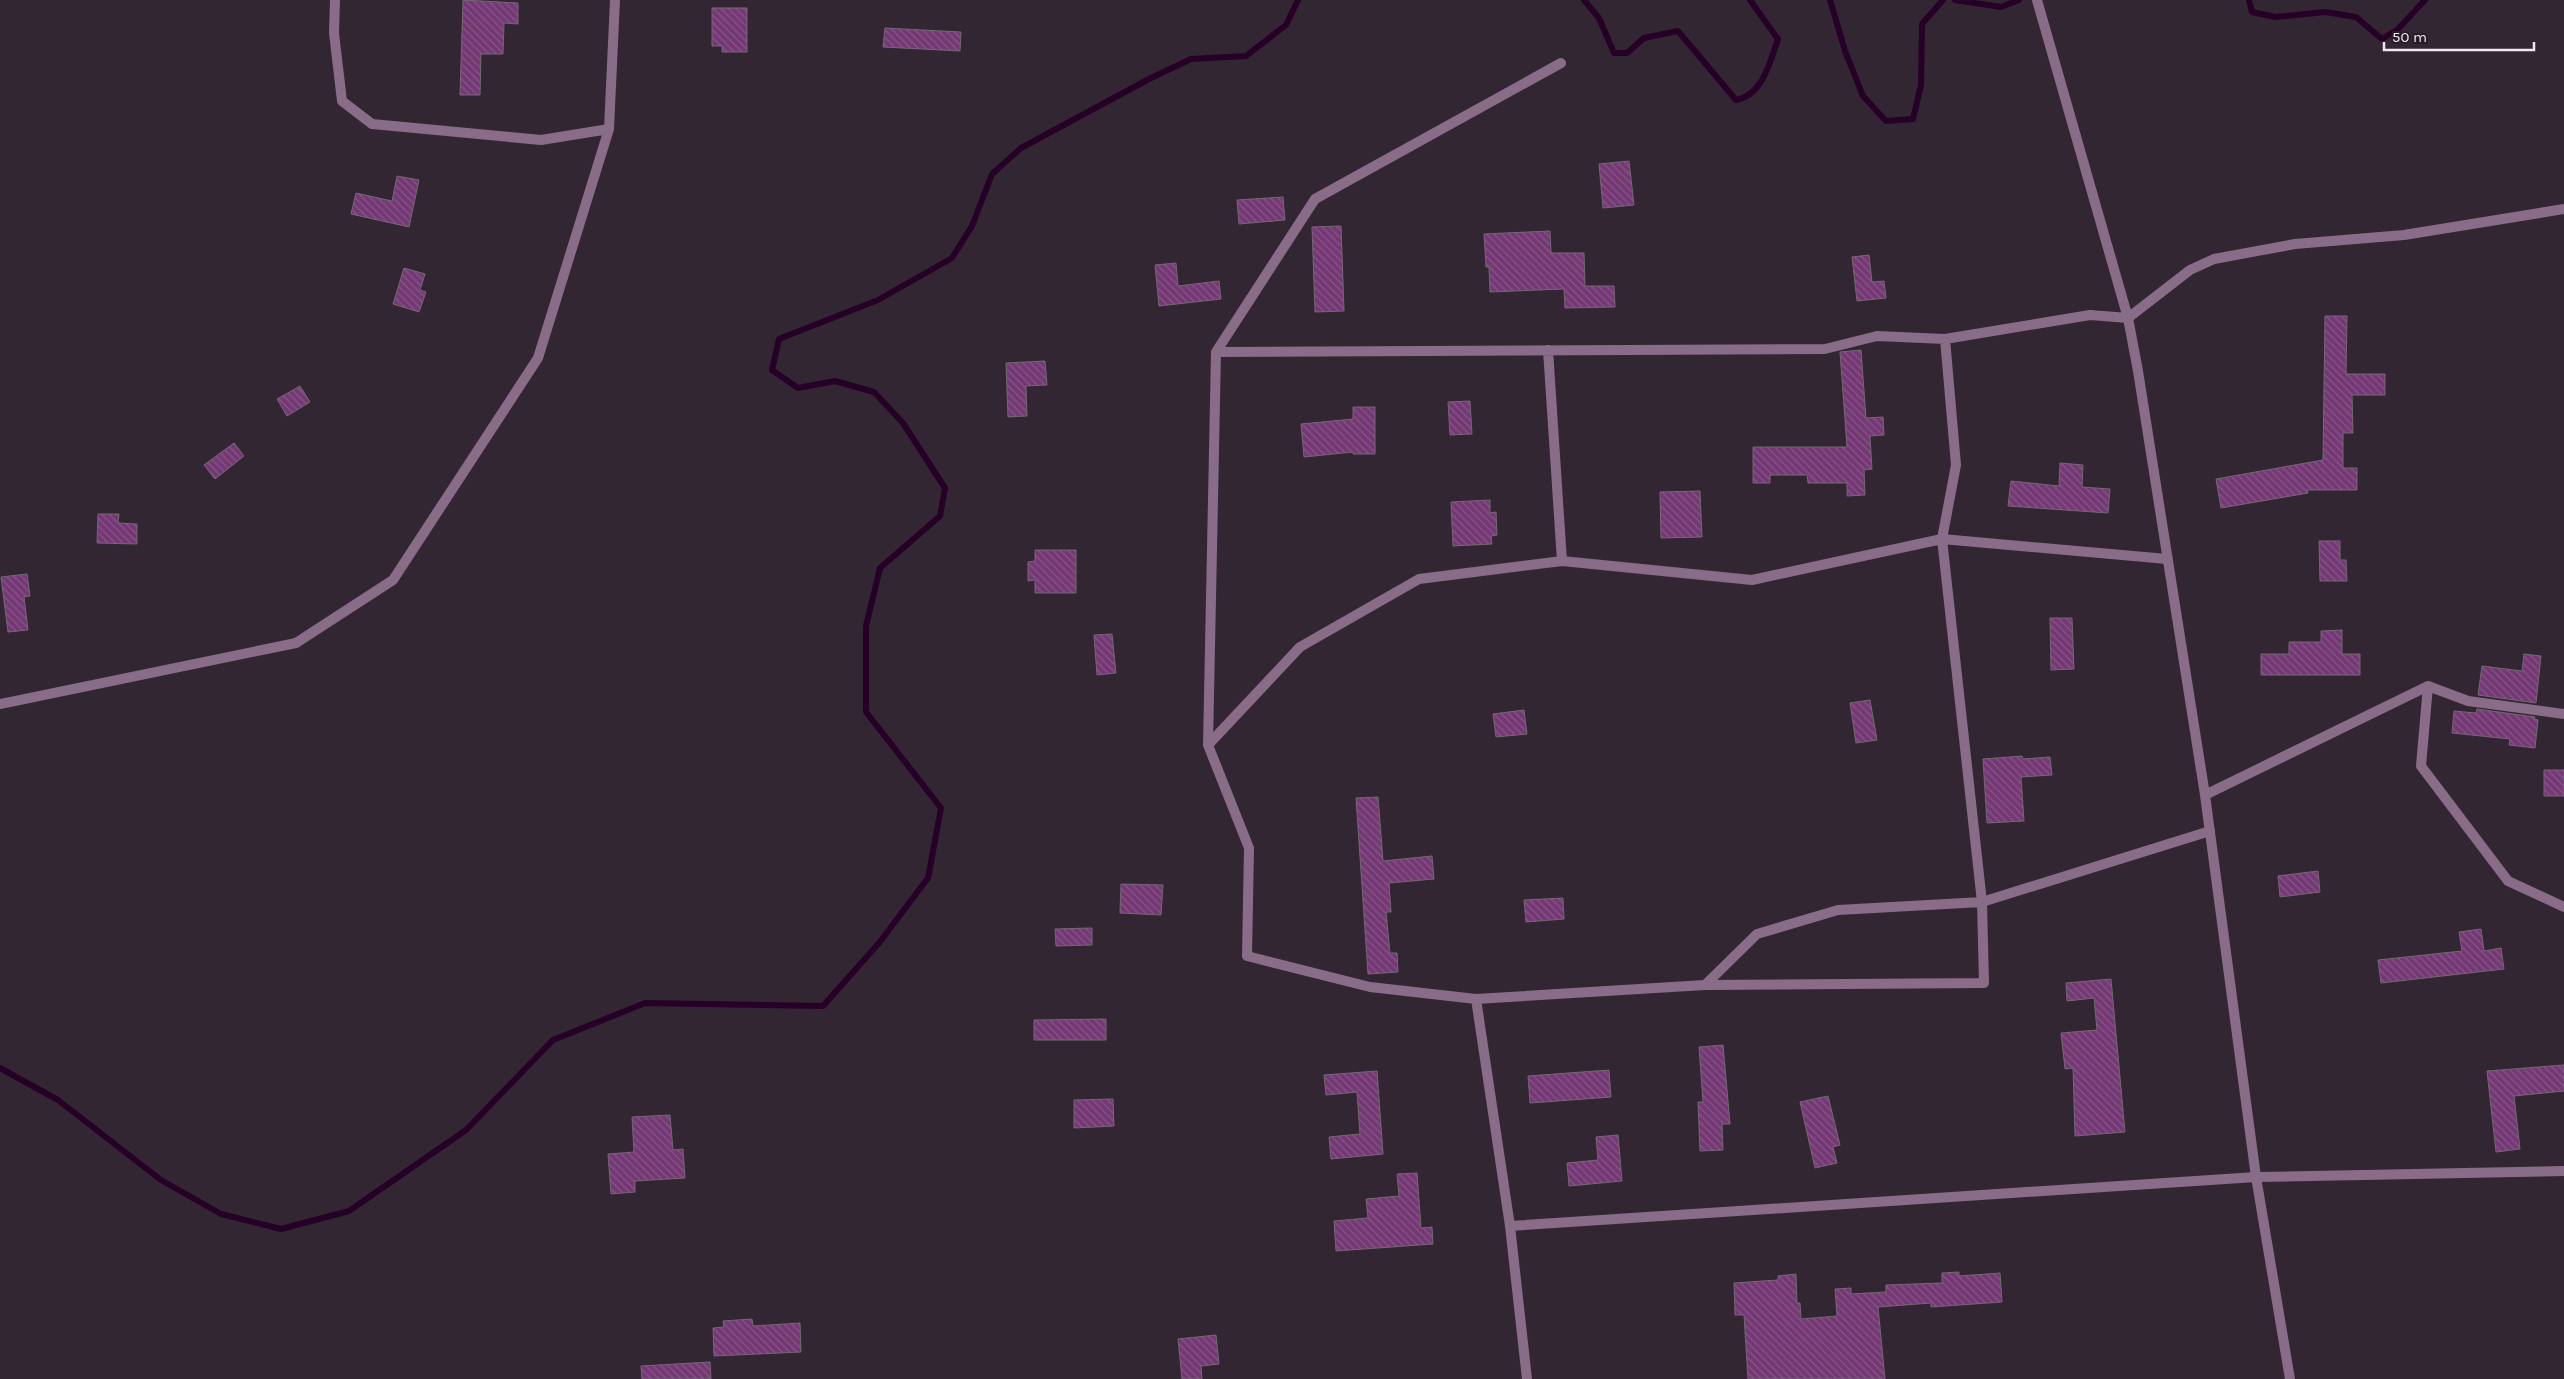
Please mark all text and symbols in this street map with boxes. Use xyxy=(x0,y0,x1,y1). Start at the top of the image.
scale bar xyxy=(2384,20,2534,52)
text: 50 m xyxy=(2392,28,2427,46)

